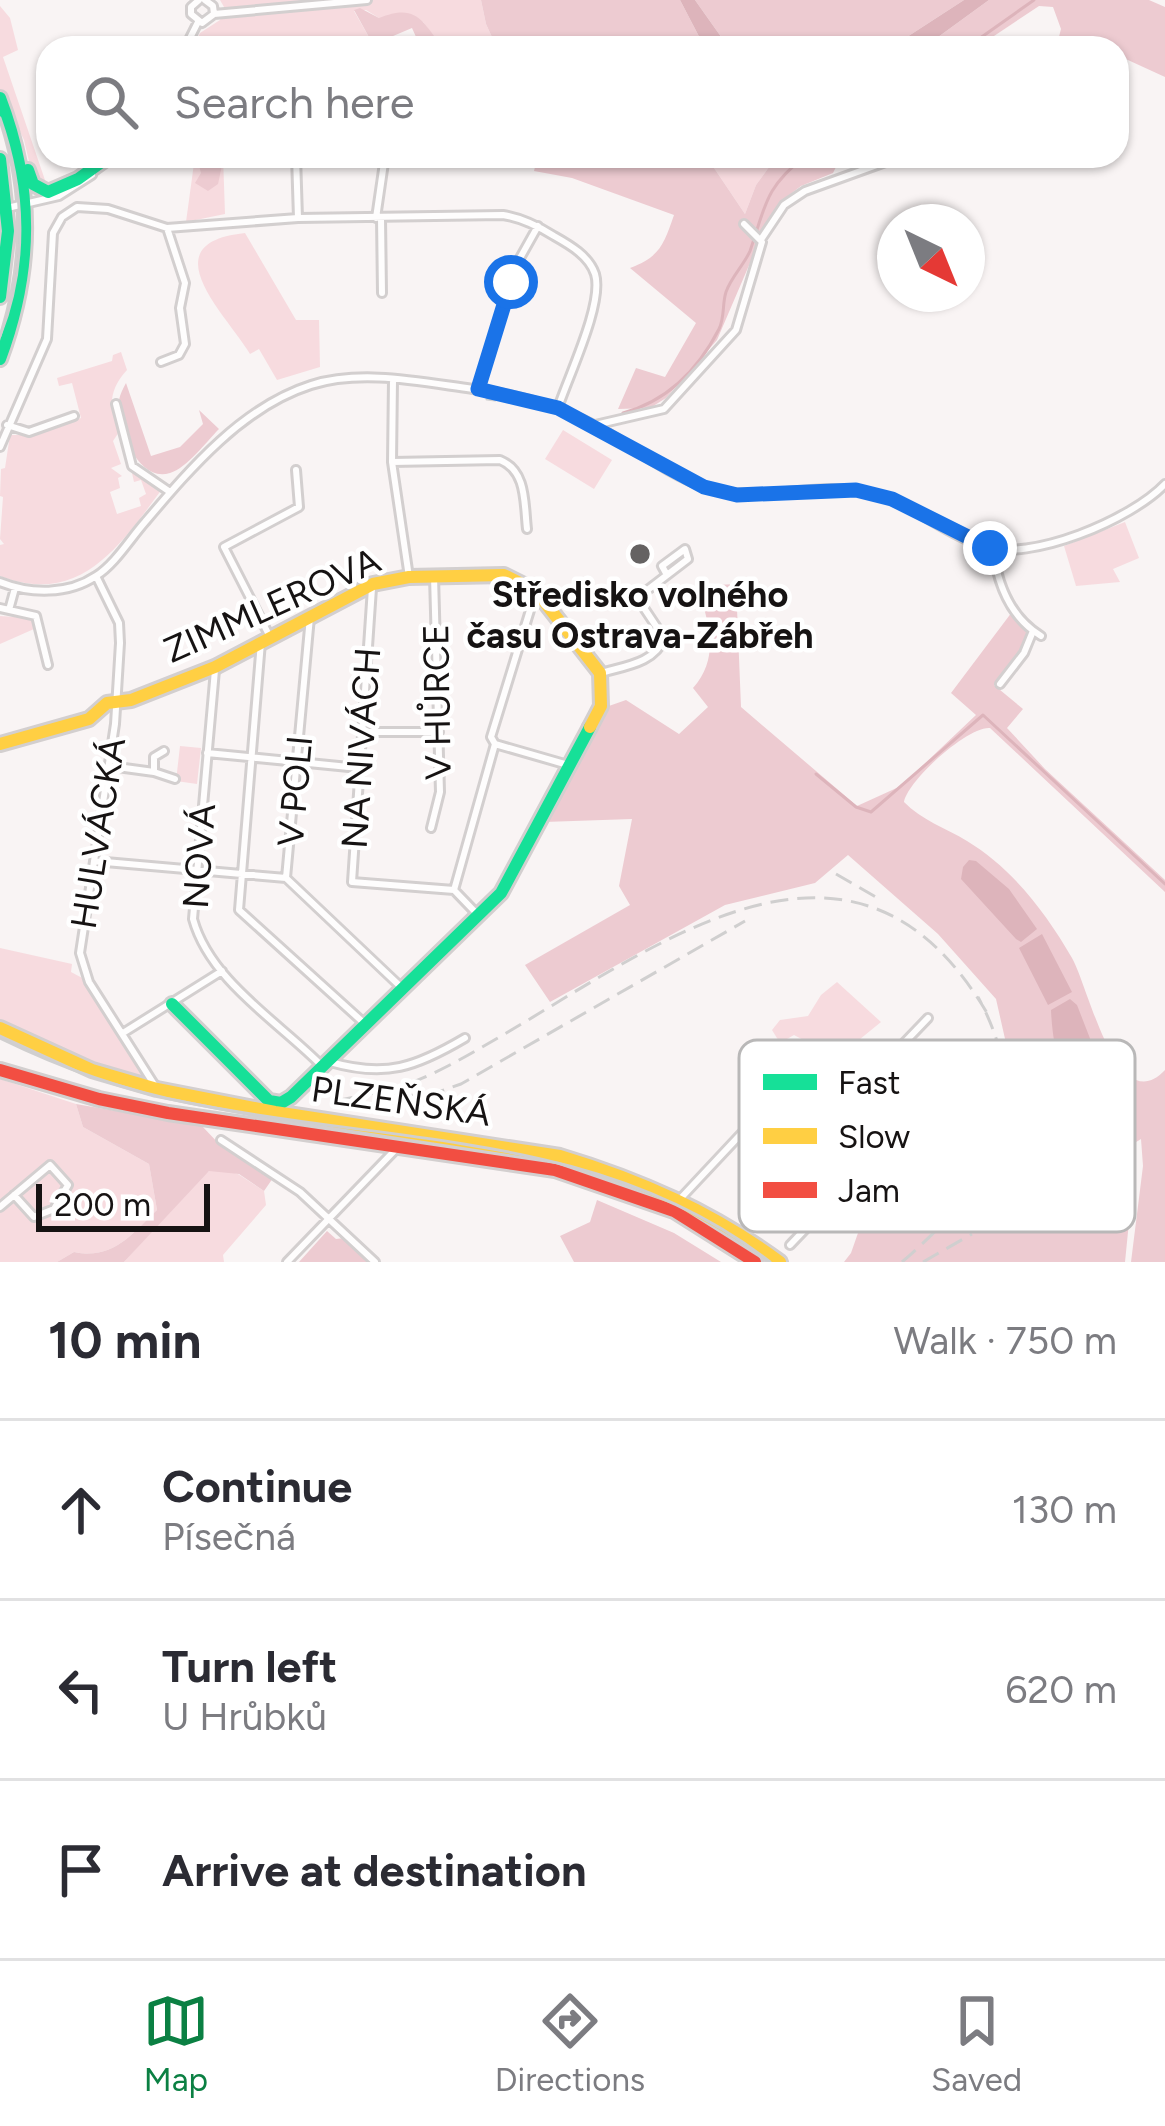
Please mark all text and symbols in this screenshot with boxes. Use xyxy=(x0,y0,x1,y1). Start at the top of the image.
search box xyxy=(36,36,1129,168)
icon: search xyxy=(78,69,144,135)
text: Search here xyxy=(174,75,414,129)
north arrow xyxy=(877,204,985,312)
route start xyxy=(484,255,538,309)
route end xyxy=(963,521,1017,575)
street label: ZIMMLEROVA xyxy=(157,538,387,672)
marker: Středisko volného času Ostrava-Zábřeh xyxy=(627,541,653,567)
place label: Středisko volného času Ostrava-Zábřeh xyxy=(466,573,814,657)
street label: V HŮRCE xyxy=(413,624,460,780)
street label: NA NIVÁCH xyxy=(333,646,389,850)
street label: HULVÁCKÁ xyxy=(62,734,134,932)
street label: V POLI xyxy=(269,734,321,848)
street label: NOVÁ xyxy=(174,802,224,910)
legend xyxy=(739,1040,1135,1232)
text: Fast xyxy=(838,1063,900,1102)
street label: PLZEŇSKÁ xyxy=(309,1067,494,1135)
text: Slow xyxy=(838,1117,910,1156)
text: Jam xyxy=(838,1171,900,1210)
scale bar xyxy=(36,1178,210,1231)
text: 200 m xyxy=(54,1185,151,1224)
text: 10 min xyxy=(48,1310,202,1371)
text: Walk · 750 m xyxy=(893,1317,1117,1364)
text: Continue xyxy=(162,1459,352,1513)
icon: ahead xyxy=(48,1477,114,1543)
text: 130 m xyxy=(1012,1486,1117,1533)
text: Písečná xyxy=(162,1513,296,1560)
text: Turn left xyxy=(162,1639,337,1693)
icon: left xyxy=(48,1657,114,1723)
text: 620 m xyxy=(1005,1666,1117,1713)
text: U Hrůbků xyxy=(162,1693,327,1740)
icon: arrive xyxy=(48,1837,114,1903)
text: Arrive at destination xyxy=(162,1843,586,1897)
tab: Map xyxy=(143,1988,209,2099)
tab: Directions xyxy=(495,1988,645,2099)
tab: Saved xyxy=(931,1988,1022,2099)

